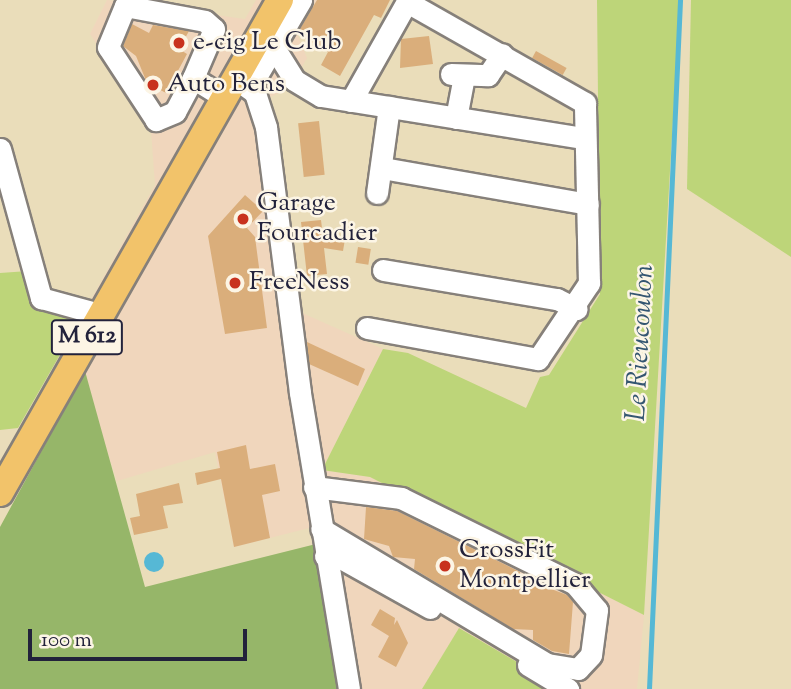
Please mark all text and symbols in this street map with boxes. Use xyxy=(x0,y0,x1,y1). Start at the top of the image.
place label: e-cig Le Club xyxy=(193,27,341,59)
marker: e-cig Le Club xyxy=(171,35,187,51)
place label: Auto Bens xyxy=(167,69,285,101)
marker: Auto Bens xyxy=(145,77,161,93)
place label: Garage Fourcadier xyxy=(257,188,377,249)
marker: Garage Fourcadier xyxy=(235,211,251,227)
water label: Le Rieucoulon xyxy=(620,264,662,422)
place label: FreeNess xyxy=(249,267,350,299)
marker: FreeNess xyxy=(227,275,243,291)
road number: M 612 xyxy=(50,316,124,358)
place label: CrossFit Montpellier xyxy=(459,535,591,596)
marker: CrossFit Montpellier xyxy=(437,558,453,574)
scale bar xyxy=(32,616,250,660)
text: 100 m xyxy=(41,626,92,656)

